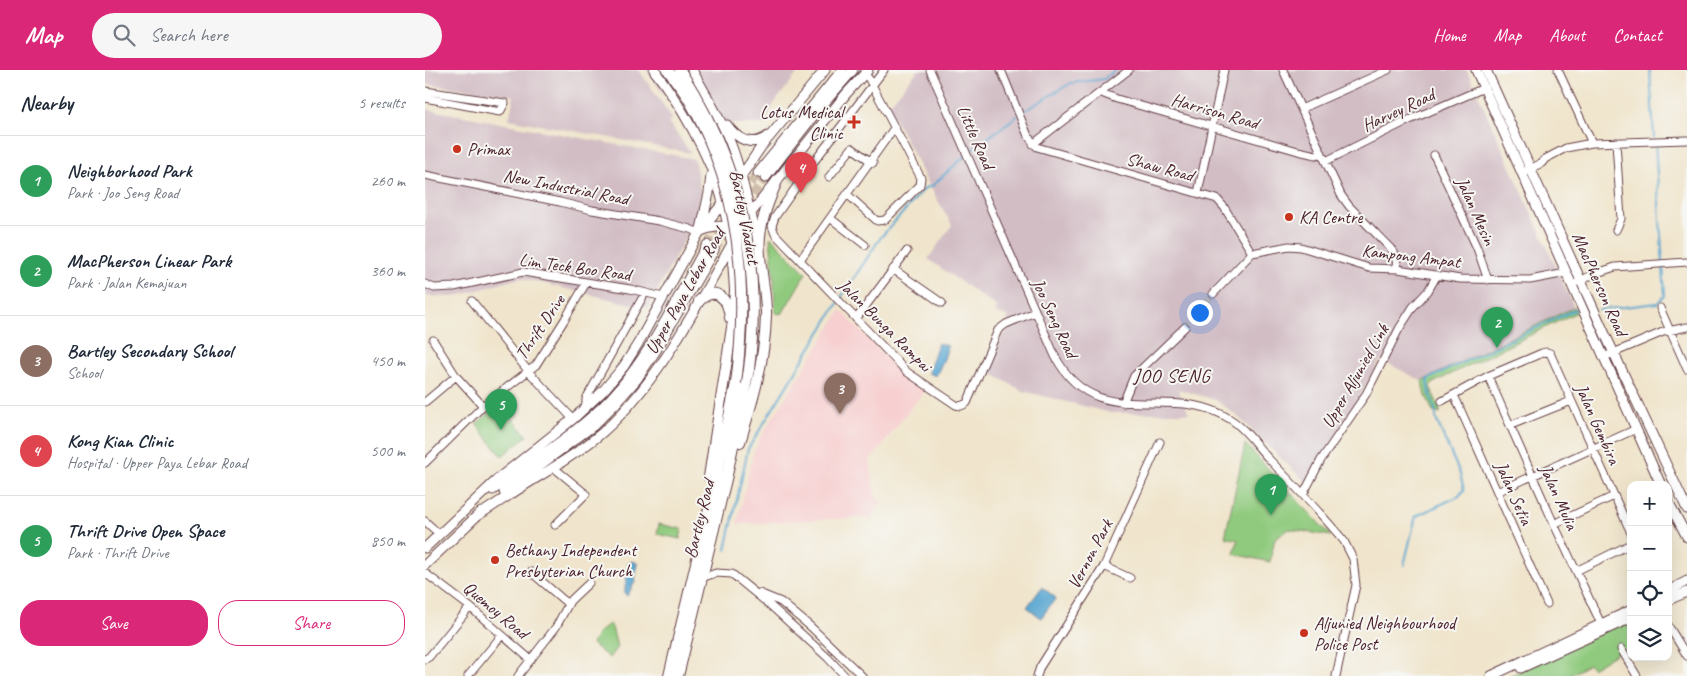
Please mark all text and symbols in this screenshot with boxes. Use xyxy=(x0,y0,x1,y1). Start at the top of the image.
search box xyxy=(92,13,442,58)
text: Map xyxy=(25,20,62,50)
icon: search xyxy=(110,21,138,49)
text: Search here xyxy=(150,23,228,47)
text: Home xyxy=(1433,24,1466,46)
text: Map xyxy=(1494,24,1521,46)
text: About xyxy=(1549,24,1585,46)
text: Contact xyxy=(1613,24,1662,46)
street label: Harvey Road xyxy=(1358,82,1440,136)
street label: Harrison Road xyxy=(1169,88,1264,135)
text: Nearby xyxy=(20,90,73,116)
text: 5 results xyxy=(358,93,405,113)
place label: Lotus Medical Clinic xyxy=(760,101,846,144)
street label: Little Road xyxy=(952,102,1001,175)
marker: Lotus Medical Clinic xyxy=(847,115,861,129)
place label: Primax xyxy=(467,138,512,160)
marker: Primax xyxy=(451,143,463,155)
street label: Shaw Road xyxy=(1124,147,1199,187)
pin: 4 xyxy=(785,152,817,193)
text: Neighborhood Park xyxy=(67,159,192,183)
street label: New Industrial Road xyxy=(502,164,633,210)
street label: Bartley Viaduct xyxy=(725,168,765,268)
text: 1 xyxy=(32,171,40,191)
text: 260 m xyxy=(371,171,405,191)
street label: Jalan Mesin xyxy=(1451,173,1501,249)
text: Park · Joo Seng Road xyxy=(67,183,179,203)
place label: KA Centre xyxy=(1299,206,1363,228)
marker: KA Centre xyxy=(1283,211,1295,223)
street label: Upper Paya Lebar Road xyxy=(640,222,731,358)
street label: MacPherson Road xyxy=(1567,229,1634,342)
street label: Kampong Ampat xyxy=(1361,239,1463,273)
street label: Lim Teck Boo Road xyxy=(518,248,635,286)
text: MacPherson Linear Park xyxy=(67,249,231,273)
text: 2 xyxy=(32,261,40,281)
text: 360 m xyxy=(371,261,405,281)
text: Park · Jalan Kemajuan xyxy=(67,273,187,293)
street label: Jalan Bunga Rampai xyxy=(833,273,938,378)
street label: Joo Seng Road xyxy=(1027,274,1084,364)
street label: Thrift Drive xyxy=(510,289,570,364)
your location xyxy=(1187,300,1213,326)
pin: 2 xyxy=(1481,307,1513,348)
street label: Upper Aljunied Link xyxy=(1316,319,1394,432)
text: Bartley Secondary School xyxy=(67,339,233,363)
text: 3 xyxy=(32,351,40,371)
text: 450 m xyxy=(371,351,405,371)
text: School xyxy=(67,363,101,383)
district label: JOO SENG xyxy=(1133,364,1212,388)
pin: 3 xyxy=(824,373,856,414)
street label: Jalan Gembira xyxy=(1570,379,1626,469)
pin: 5 xyxy=(485,389,517,430)
text: Kong Kian Clinic xyxy=(67,429,174,453)
text: 4 xyxy=(32,441,40,461)
text: 500 m xyxy=(371,441,405,461)
text: Hospital · Upper Paya Lebar Road xyxy=(67,453,247,473)
street label: Jalan Setia xyxy=(1490,457,1538,530)
street label: Jalan Mulia xyxy=(1534,460,1584,535)
pin: 1 xyxy=(1255,474,1287,515)
street label: Bartley Road xyxy=(679,475,720,560)
map controls xyxy=(1627,481,1672,661)
button: + xyxy=(1627,481,1672,526)
street label: Vernon Park xyxy=(1063,514,1118,593)
text: Thrift Drive Open Space xyxy=(67,519,224,543)
button: − xyxy=(1627,526,1672,571)
text: 5 xyxy=(33,531,39,551)
text: 850 m xyxy=(371,531,405,551)
place label: Bethany Independent Presbyterian Church xyxy=(505,539,638,582)
text: Park · Thrift Drive xyxy=(67,543,169,563)
marker: Bethany Independent Presbyterian Church xyxy=(489,554,501,566)
button: locate xyxy=(1627,571,1672,616)
street label: Quemoy Road xyxy=(459,576,535,646)
button: Save xyxy=(20,600,208,646)
button: Share xyxy=(218,600,405,646)
place label: Aljunied Neighbourhood Police Post xyxy=(1314,612,1458,655)
button: layers xyxy=(1627,616,1672,661)
marker: Aljunied Neighbourhood Police Post xyxy=(1298,627,1310,639)

